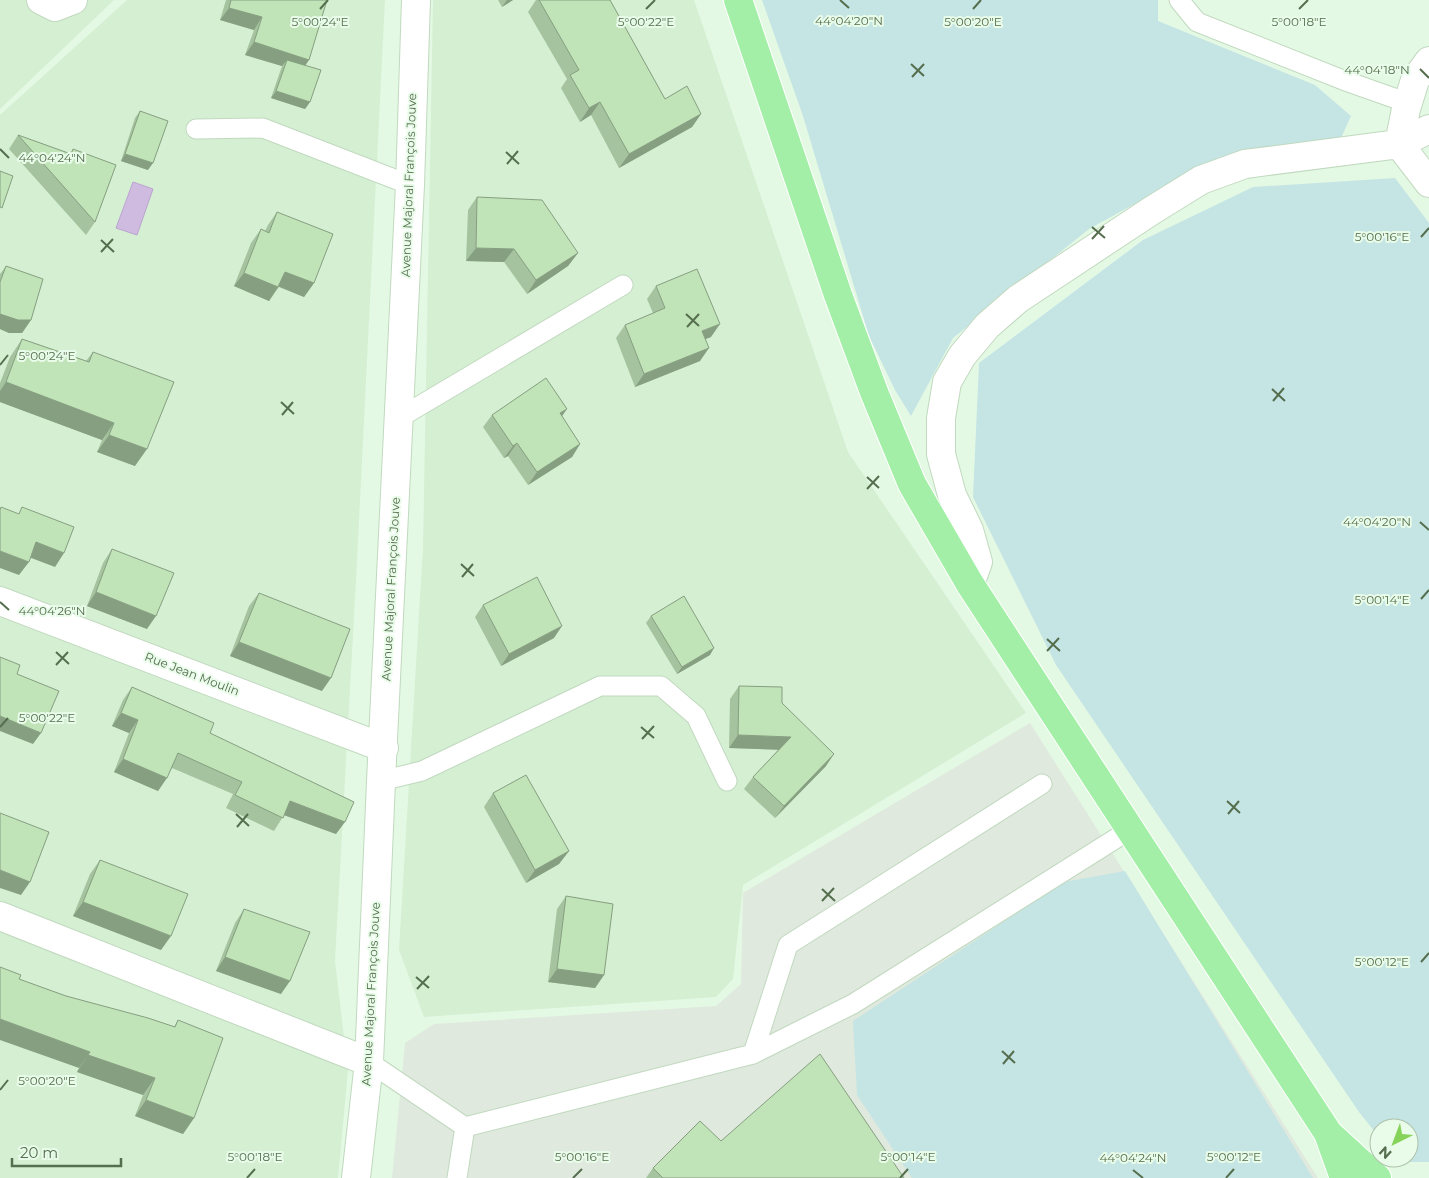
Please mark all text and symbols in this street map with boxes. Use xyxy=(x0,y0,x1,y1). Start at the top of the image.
text: 44°04'20"N xyxy=(815,13,883,28)
text: 5°00'24"E xyxy=(292,14,349,29)
text: 5°00'22"E xyxy=(618,14,674,29)
text: 5°00'20"E xyxy=(944,14,1002,29)
text: 5°00'18"E xyxy=(1271,14,1327,29)
text: 44°04'18"N xyxy=(1344,62,1410,77)
street label: Avenue Majoral François Jouve xyxy=(398,93,419,277)
text: 44°04'24"N xyxy=(18,150,86,165)
text: 5°00'16"E xyxy=(1355,229,1409,244)
text: 5°00'24"E xyxy=(19,348,76,363)
street label: Avenue Majoral François Jouve xyxy=(378,497,403,681)
text: 44°04'20"N xyxy=(1343,514,1411,529)
text: 5°00'14"E xyxy=(1354,592,1410,607)
text: 44°04'26"N xyxy=(18,603,86,618)
street label: Rue Jean Moulin xyxy=(143,649,242,698)
text: 5°00'22"E xyxy=(19,710,75,725)
street label: Avenue Majoral François Jouve xyxy=(358,902,383,1086)
text: 5°00'12"E xyxy=(1355,954,1409,969)
text: 5°00'20"E xyxy=(18,1073,76,1088)
north arrow xyxy=(1369,1118,1419,1168)
scale bar xyxy=(12,1136,121,1168)
text: N xyxy=(1375,1142,1396,1163)
text: 20 m xyxy=(20,1143,58,1162)
text: 5°00'18"E xyxy=(227,1149,283,1164)
text: 5°00'16"E xyxy=(555,1149,609,1164)
text: 5°00'14"E xyxy=(880,1149,936,1164)
text: 5°00'12"E xyxy=(1207,1149,1261,1164)
text: 44°04'24"N xyxy=(1099,1150,1167,1165)

